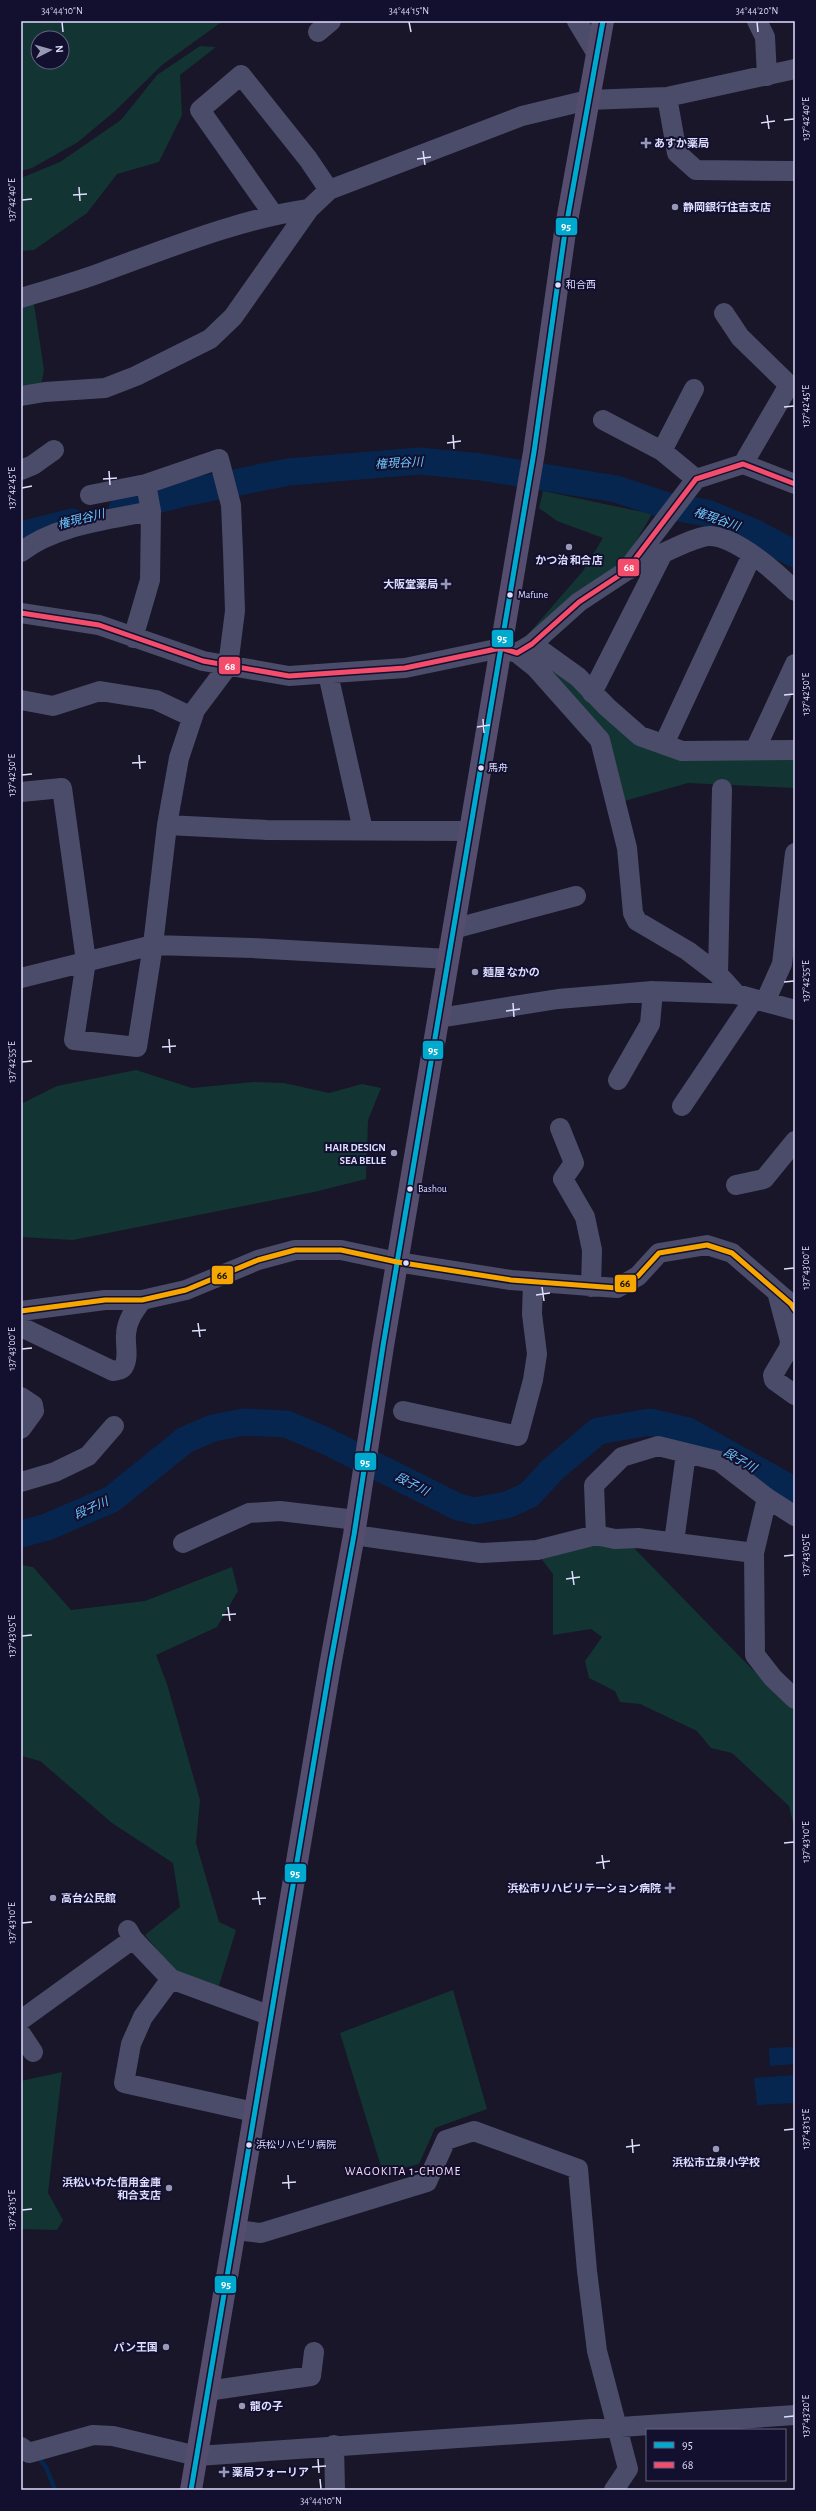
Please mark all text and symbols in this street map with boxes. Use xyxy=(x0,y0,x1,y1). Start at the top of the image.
text: 34°44'10"N xyxy=(41,6,83,16)
text: 34°44'15"N xyxy=(389,6,429,16)
text: 34°44'20"N xyxy=(736,6,778,16)
north arrow xyxy=(30,30,70,70)
text: N xyxy=(54,45,65,53)
text: 137°42'40"E xyxy=(801,97,811,141)
place label: あすか薬局 xyxy=(654,137,709,149)
marker: あすか薬局 xyxy=(641,138,651,148)
text: 137°42'40"E xyxy=(7,178,17,222)
place label: 静岡銀行住吉支店 xyxy=(683,201,771,213)
marker: 静岡銀行住吉支店 xyxy=(670,202,680,212)
line badge: 95 xyxy=(555,217,578,236)
text: 95 xyxy=(561,221,571,232)
place label: 和合西 xyxy=(566,279,596,290)
marker: 和合西 xyxy=(553,280,563,290)
text: 137°42'45"E xyxy=(801,385,811,427)
water label: 権現谷川 xyxy=(375,455,425,470)
text: 137°42'45"E xyxy=(7,467,17,509)
water label: 権現谷川 xyxy=(692,505,744,533)
water label: 権現谷川 xyxy=(56,506,108,531)
marker: かつ治 和合店 xyxy=(564,542,574,552)
place label: かつ治 和合店 xyxy=(535,554,603,566)
line badge: 68 xyxy=(617,558,640,577)
text: 68 xyxy=(624,562,634,573)
place label: 大阪堂薬局 xyxy=(383,578,438,590)
marker: 大阪堂薬局 xyxy=(441,579,451,589)
marker: Mafune xyxy=(505,590,515,600)
place label: Mafune xyxy=(518,590,548,600)
line badge: 95 xyxy=(491,629,514,648)
text: 95 xyxy=(497,633,507,644)
line badge: 68 xyxy=(218,656,241,675)
text: 68 xyxy=(225,661,235,672)
text: 137°42'50"E xyxy=(801,672,811,715)
text: 137°42'50"E xyxy=(7,753,17,796)
place label: 馬舟 xyxy=(488,762,508,773)
marker: 馬舟 xyxy=(476,763,486,773)
text: 137°42'55"E xyxy=(801,960,811,1002)
place label: 麺屋 なかの xyxy=(482,966,540,978)
marker: 麺屋 なかの xyxy=(470,967,480,977)
line badge: 95 xyxy=(422,1040,444,1060)
text: 137°42'55"E xyxy=(7,1041,17,1083)
text: 95 xyxy=(428,1045,438,1056)
place label: HAIR DESIGN SEA BELLE xyxy=(325,1142,386,1166)
marker: HAIR DESIGN SEA BELLE xyxy=(389,1148,399,1158)
marker: Bashou xyxy=(405,1184,415,1194)
place label: Bashou xyxy=(418,1184,447,1194)
text: 137°43'00"E xyxy=(801,1246,811,1290)
unlabelled marker xyxy=(401,1258,411,1268)
line badge: 66 xyxy=(211,1265,234,1285)
text: 66 xyxy=(217,1270,227,1281)
line badge: 66 xyxy=(614,1274,637,1293)
text: 66 xyxy=(620,1278,630,1289)
text: 137°43'00"E xyxy=(7,1327,17,1371)
water label: 段子川 xyxy=(721,1445,761,1475)
line badge: 95 xyxy=(354,1452,377,1471)
text: 95 xyxy=(360,1457,370,1468)
water label: 段子川 xyxy=(393,1470,433,1498)
water label: 段子川 xyxy=(72,1493,112,1521)
text: 137°43'05"E xyxy=(801,1534,811,1576)
text: 137°43'05"E xyxy=(7,1615,17,1657)
text: 137°43'10"E xyxy=(801,1821,811,1863)
line badge: 95 xyxy=(284,1863,307,1883)
text: 95 xyxy=(290,1868,300,1879)
place label: 浜松市リハビリテーション病院 xyxy=(507,1882,661,1894)
marker: 浜松市リハビリテーション病院 xyxy=(664,1882,676,1894)
place label: 高台公民館 xyxy=(61,1892,116,1904)
marker: 高台公民館 xyxy=(48,1893,58,1903)
text: 137°43'10"E xyxy=(7,1902,17,1944)
text: 137°43'15"E xyxy=(801,2109,811,2149)
place label: 浜松リハビリ病院 xyxy=(256,2139,336,2150)
marker: 浜松リハビリ病院 xyxy=(244,2140,254,2150)
marker: 浜松市立泉小学校 xyxy=(711,2144,721,2154)
place label: 浜松市立泉小学校 xyxy=(672,2156,760,2168)
district label: WAGOKITA 1-CHOME xyxy=(345,2165,461,2177)
place label: 浜松いわた信用金庫 和合支店 xyxy=(62,2176,161,2201)
marker: 浜松いわた信用金庫 和合支店 xyxy=(164,2183,174,2193)
text: 137°43'15"E xyxy=(7,2190,17,2230)
line badge: 95 xyxy=(214,2275,237,2294)
text: 95 xyxy=(221,2279,231,2290)
place label: パン王国 xyxy=(113,2342,158,2353)
marker: パン王国 xyxy=(161,2342,171,2352)
text: 137°43'20"E xyxy=(801,2394,811,2437)
marker: 龍の子 xyxy=(237,2401,247,2411)
place label: 龍の子 xyxy=(250,2401,283,2412)
legend xyxy=(646,2429,786,2481)
text: 95 xyxy=(682,2439,693,2451)
text: 68 xyxy=(682,2459,694,2471)
marker: 薬局フォーリア xyxy=(219,2467,229,2477)
place label: 薬局フォーリア xyxy=(232,2467,309,2478)
text: 34°44'10"N xyxy=(300,2496,342,2506)

